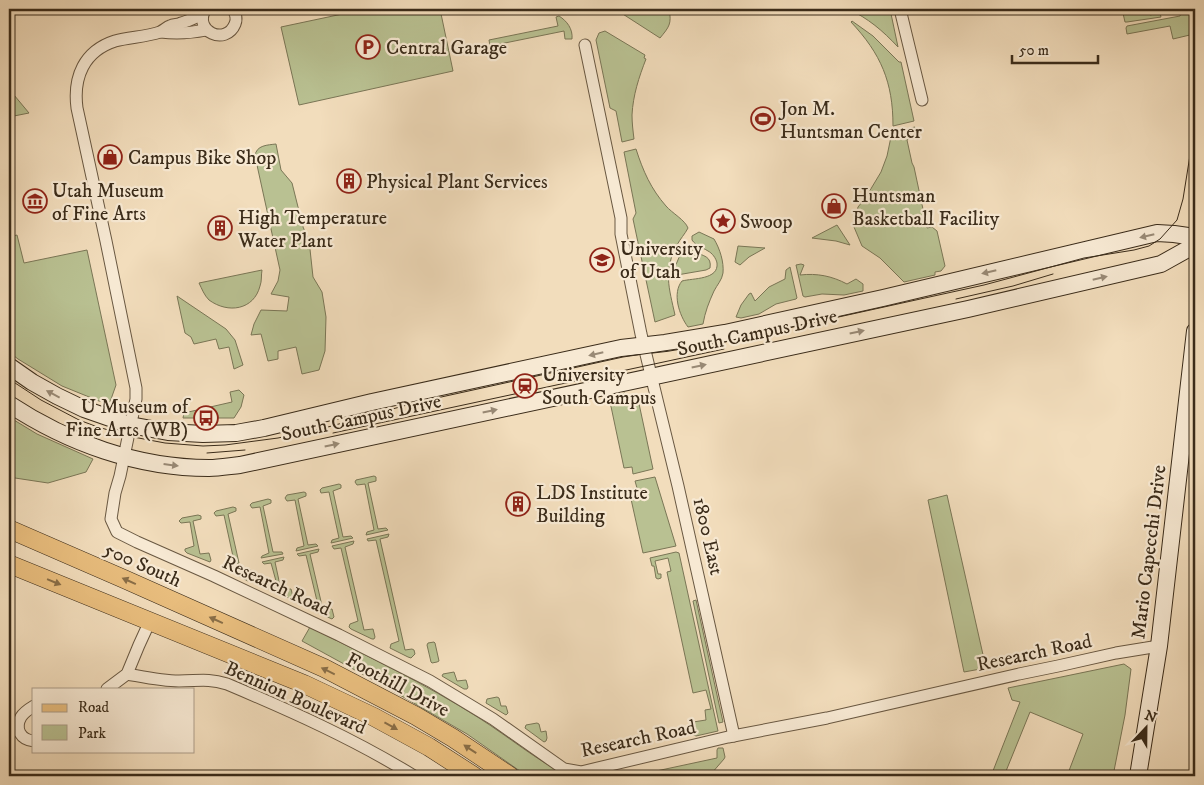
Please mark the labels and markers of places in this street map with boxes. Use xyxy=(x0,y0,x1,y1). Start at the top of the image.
parking icon: Central Garage xyxy=(355,34,381,60)
place label: Central Garage xyxy=(386,36,507,61)
place label: Jon M. Huntsman Center xyxy=(778,97,922,145)
sports icon: Jon M. Huntsman Center xyxy=(750,106,776,132)
shop icon: Campus Bike Shop xyxy=(97,144,123,170)
place label: Campus Bike Shop xyxy=(128,146,276,171)
building icon: Physical Plant Services xyxy=(336,168,362,194)
place label: Physical Plant Services xyxy=(366,170,548,195)
place label: Utah Museum of Fine Arts xyxy=(52,179,164,227)
place label: Huntsman Basketball Facility xyxy=(852,184,1000,232)
museum icon: Utah Museum of Fine Arts xyxy=(22,188,48,214)
shop icon: Huntsman Basketball Facility xyxy=(821,193,847,219)
place label: High Temperature Water Plant xyxy=(237,206,387,254)
place icon: Swoop xyxy=(710,208,736,234)
place label: Swoop xyxy=(740,210,793,235)
building icon: High Temperature Water Plant xyxy=(207,215,233,241)
place label: University of Utah xyxy=(620,237,703,285)
school or university icon: University of Utah xyxy=(589,247,615,273)
place label: University South Campus xyxy=(542,363,657,411)
station icon: University South Campus xyxy=(512,373,538,399)
place label: U Museum of Fine Arts (WB) xyxy=(65,395,192,443)
bus stop icon: U Museum of Fine Arts (WB) xyxy=(193,405,219,431)
place label: LDS Institute Building xyxy=(536,481,648,529)
building icon: LDS Institute Building xyxy=(505,491,531,517)

